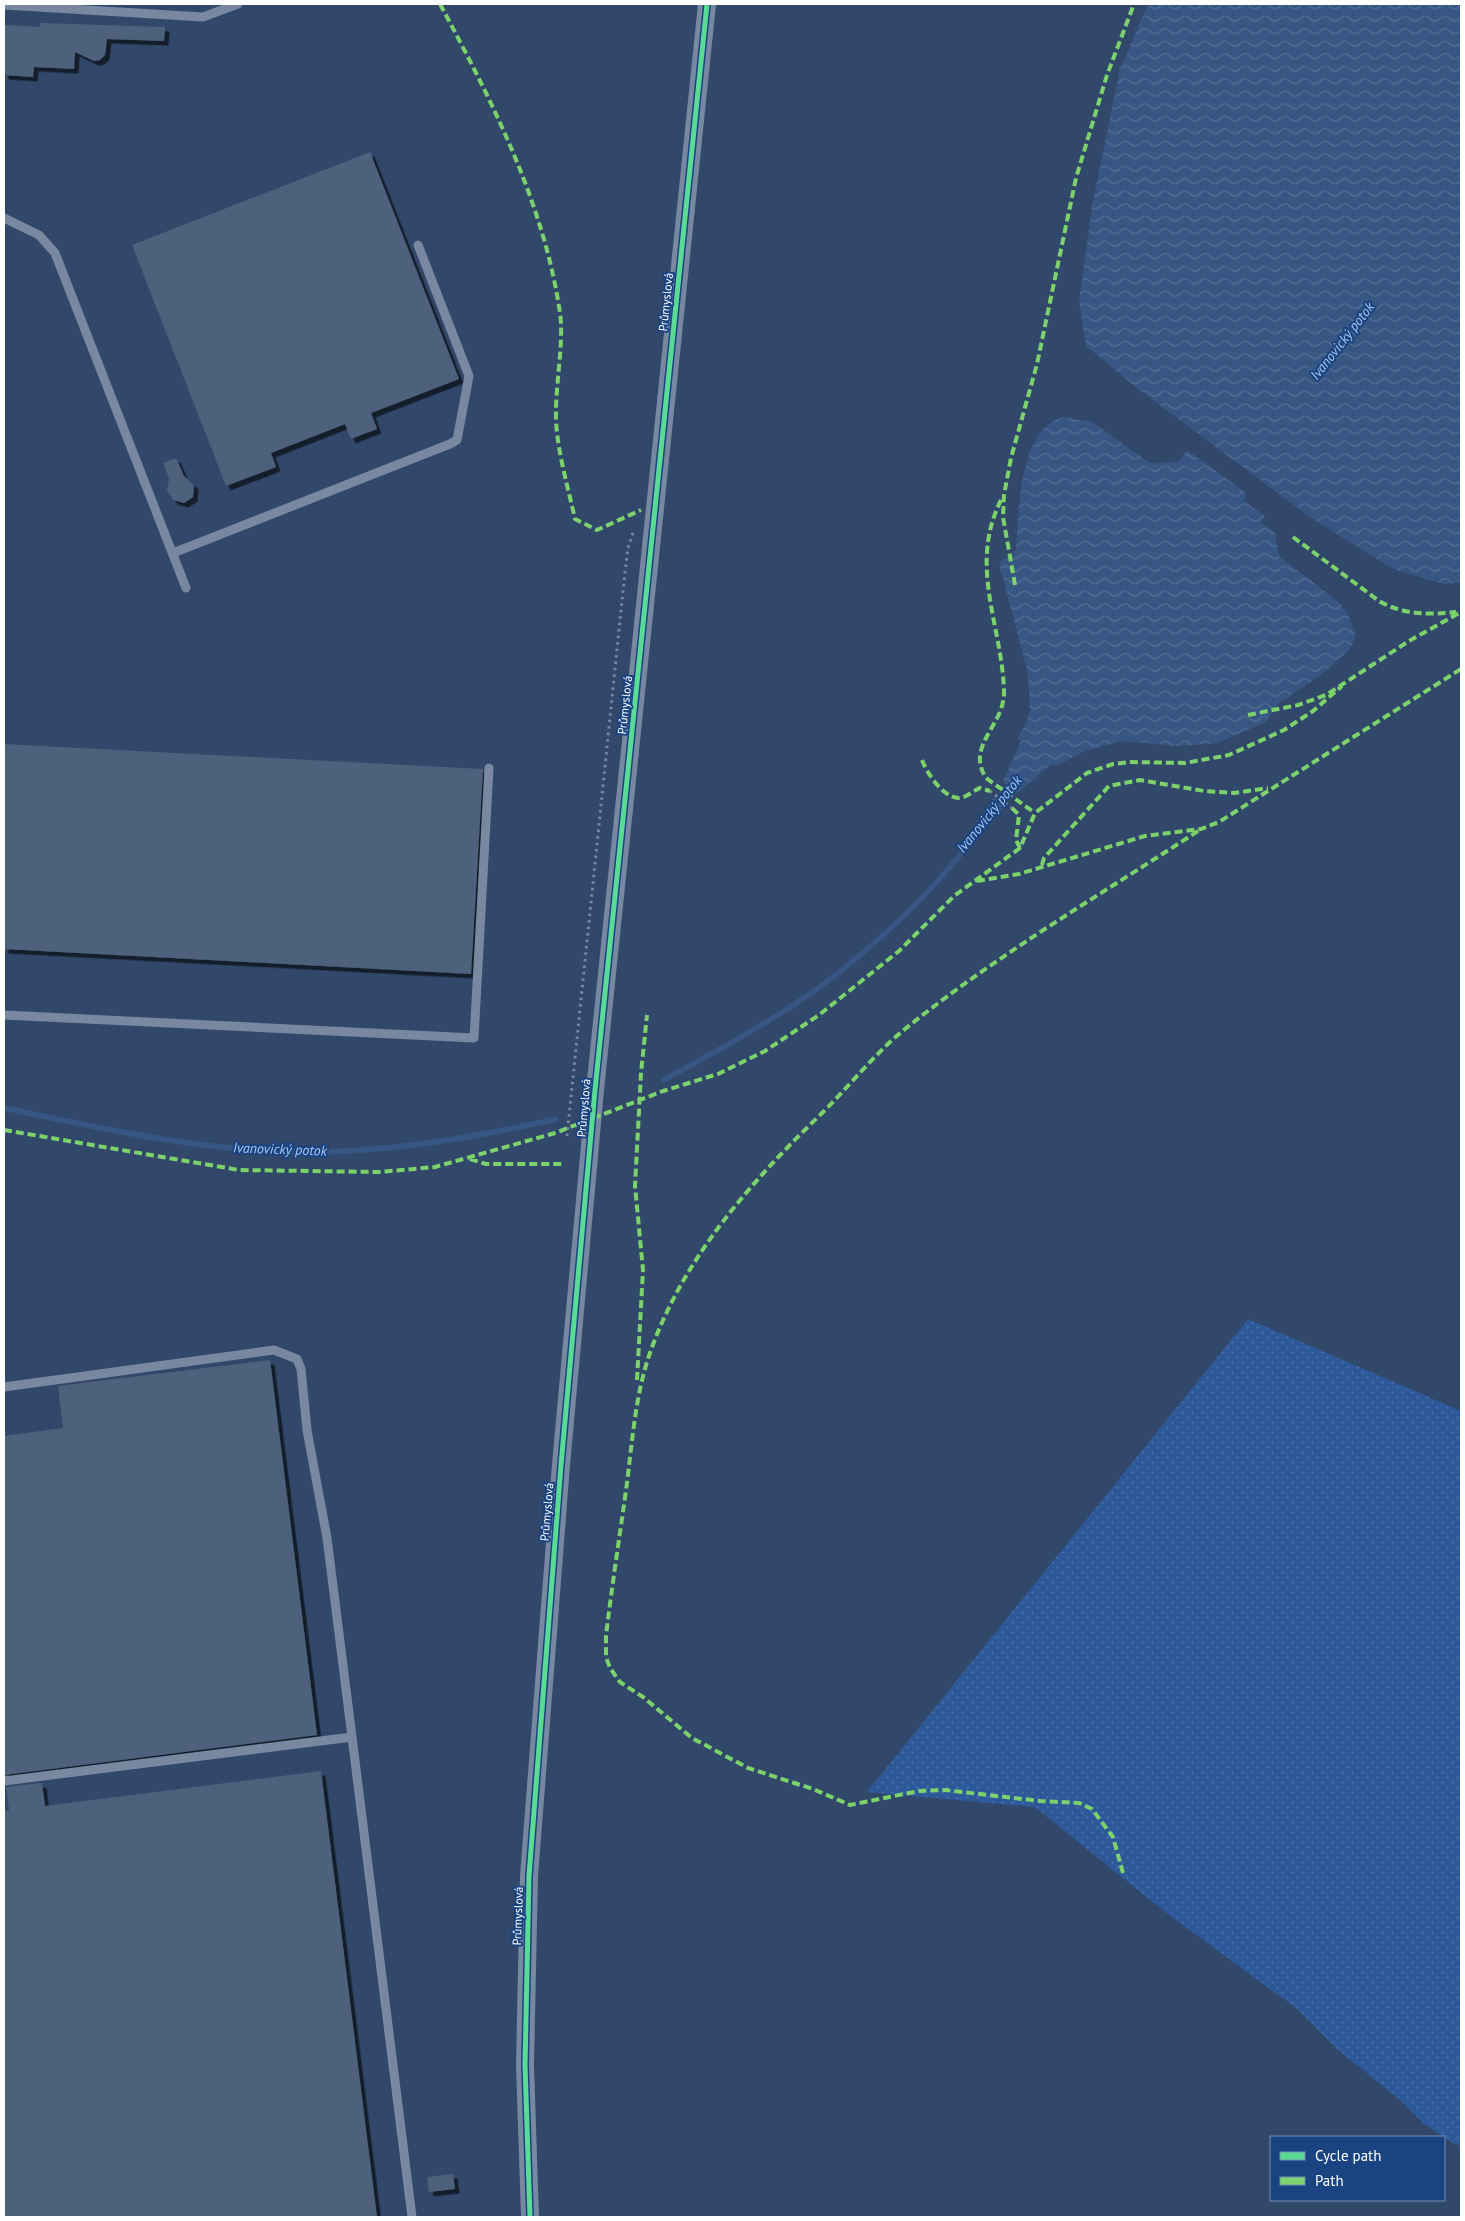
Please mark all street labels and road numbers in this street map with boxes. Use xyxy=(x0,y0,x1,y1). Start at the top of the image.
street label: Průmyslová xyxy=(655,272,676,332)
street label: Průmyslová xyxy=(614,675,635,735)
street label: Průmyslová xyxy=(573,1078,594,1138)
street label: Průmyslová xyxy=(536,1482,557,1542)
street label: Průmyslová xyxy=(509,1886,526,1946)

